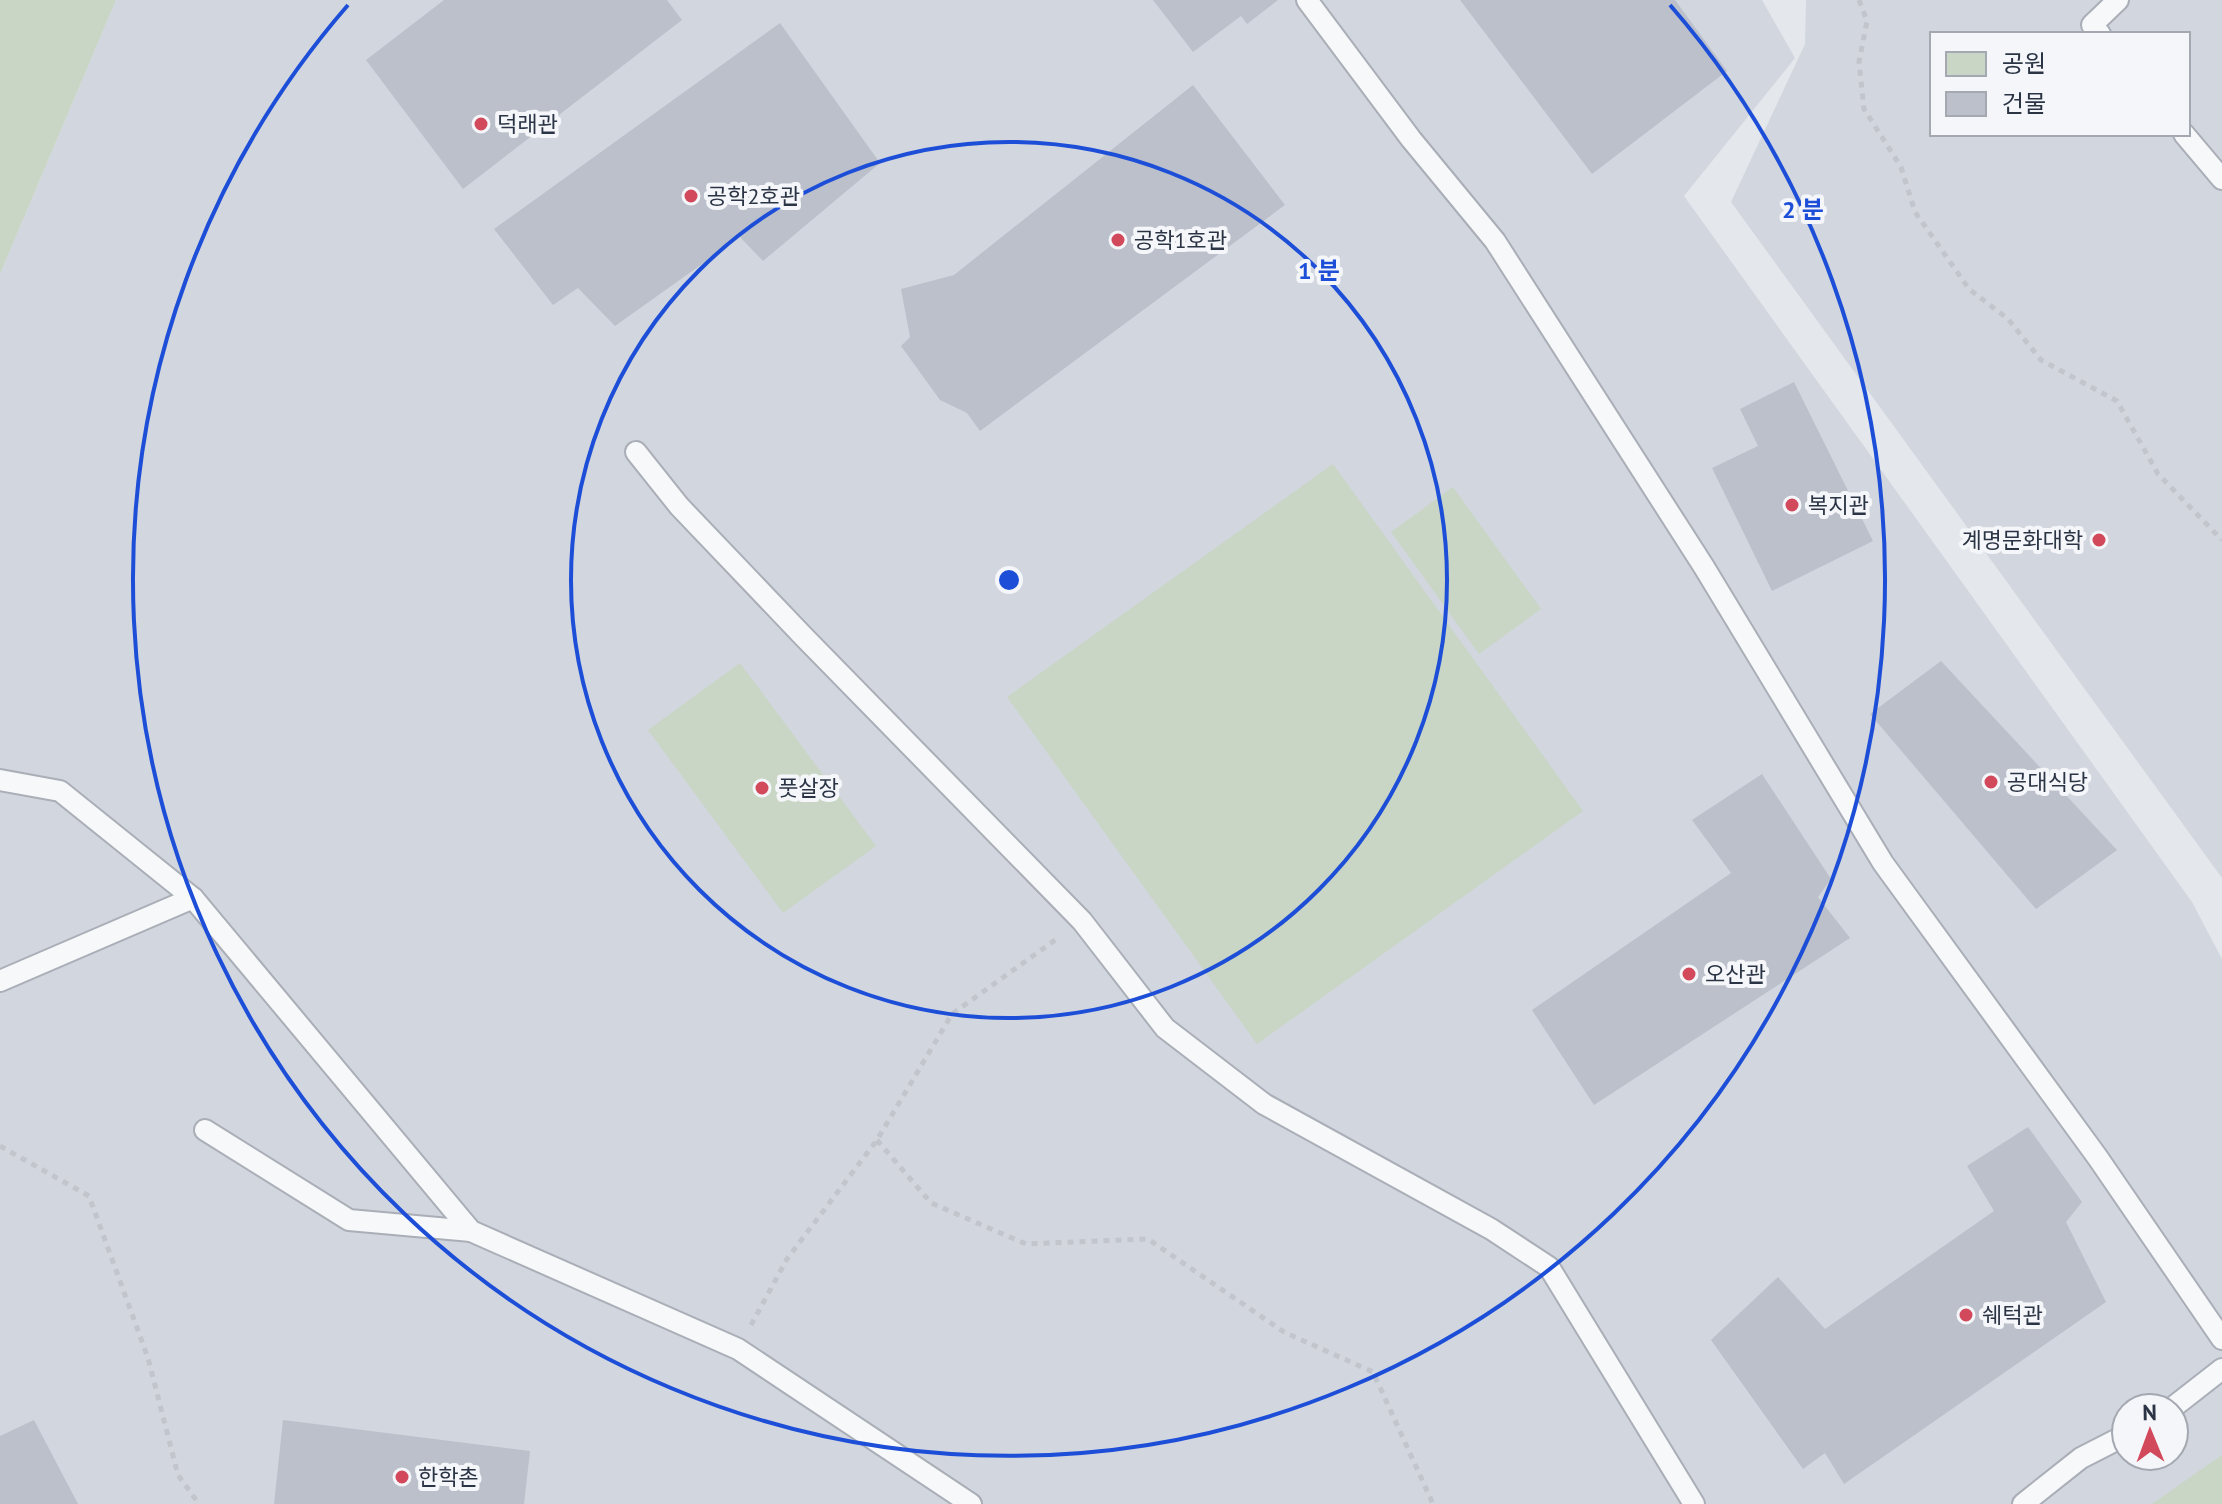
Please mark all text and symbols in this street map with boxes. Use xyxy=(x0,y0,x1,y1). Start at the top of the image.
legend xyxy=(1930,32,2190,136)
text: 공원 xyxy=(2002,48,2046,79)
text: 건물 xyxy=(2002,88,2046,119)
place label: 덕래관 xyxy=(497,110,558,138)
marker: 덕래관 xyxy=(472,115,490,133)
place label: 공학2호관 xyxy=(707,182,800,210)
marker: 공학2호관 xyxy=(682,187,700,205)
text: 2 분 xyxy=(1782,194,1824,225)
place label: 공학1호관 xyxy=(1134,226,1227,254)
marker: 공학1호관 xyxy=(1109,231,1127,249)
text: 1 분 xyxy=(1298,255,1340,286)
place label: 복지관 xyxy=(1808,491,1869,519)
marker: 복지관 xyxy=(1783,496,1801,514)
place label: 계명문화대학 xyxy=(1962,526,2083,554)
marker: 계명문화대학 xyxy=(2090,531,2108,549)
centre of rings xyxy=(995,566,1023,594)
place label: 공대식당 xyxy=(2007,768,2088,796)
marker: 공대식당 xyxy=(1982,773,2000,791)
place label: 풋살장 xyxy=(778,774,839,802)
marker: 풋살장 xyxy=(753,779,771,797)
place label: 오산관 xyxy=(1705,960,1766,988)
marker: 오산관 xyxy=(1680,965,1698,983)
place label: 쉐턱관 xyxy=(1982,1301,2043,1329)
marker: 쉐턱관 xyxy=(1957,1306,1975,1324)
north arrow xyxy=(2110,1392,2190,1472)
text: N xyxy=(2142,1398,2157,1426)
place label: 한학촌 xyxy=(418,1463,479,1491)
marker: 한학촌 xyxy=(393,1468,411,1486)

